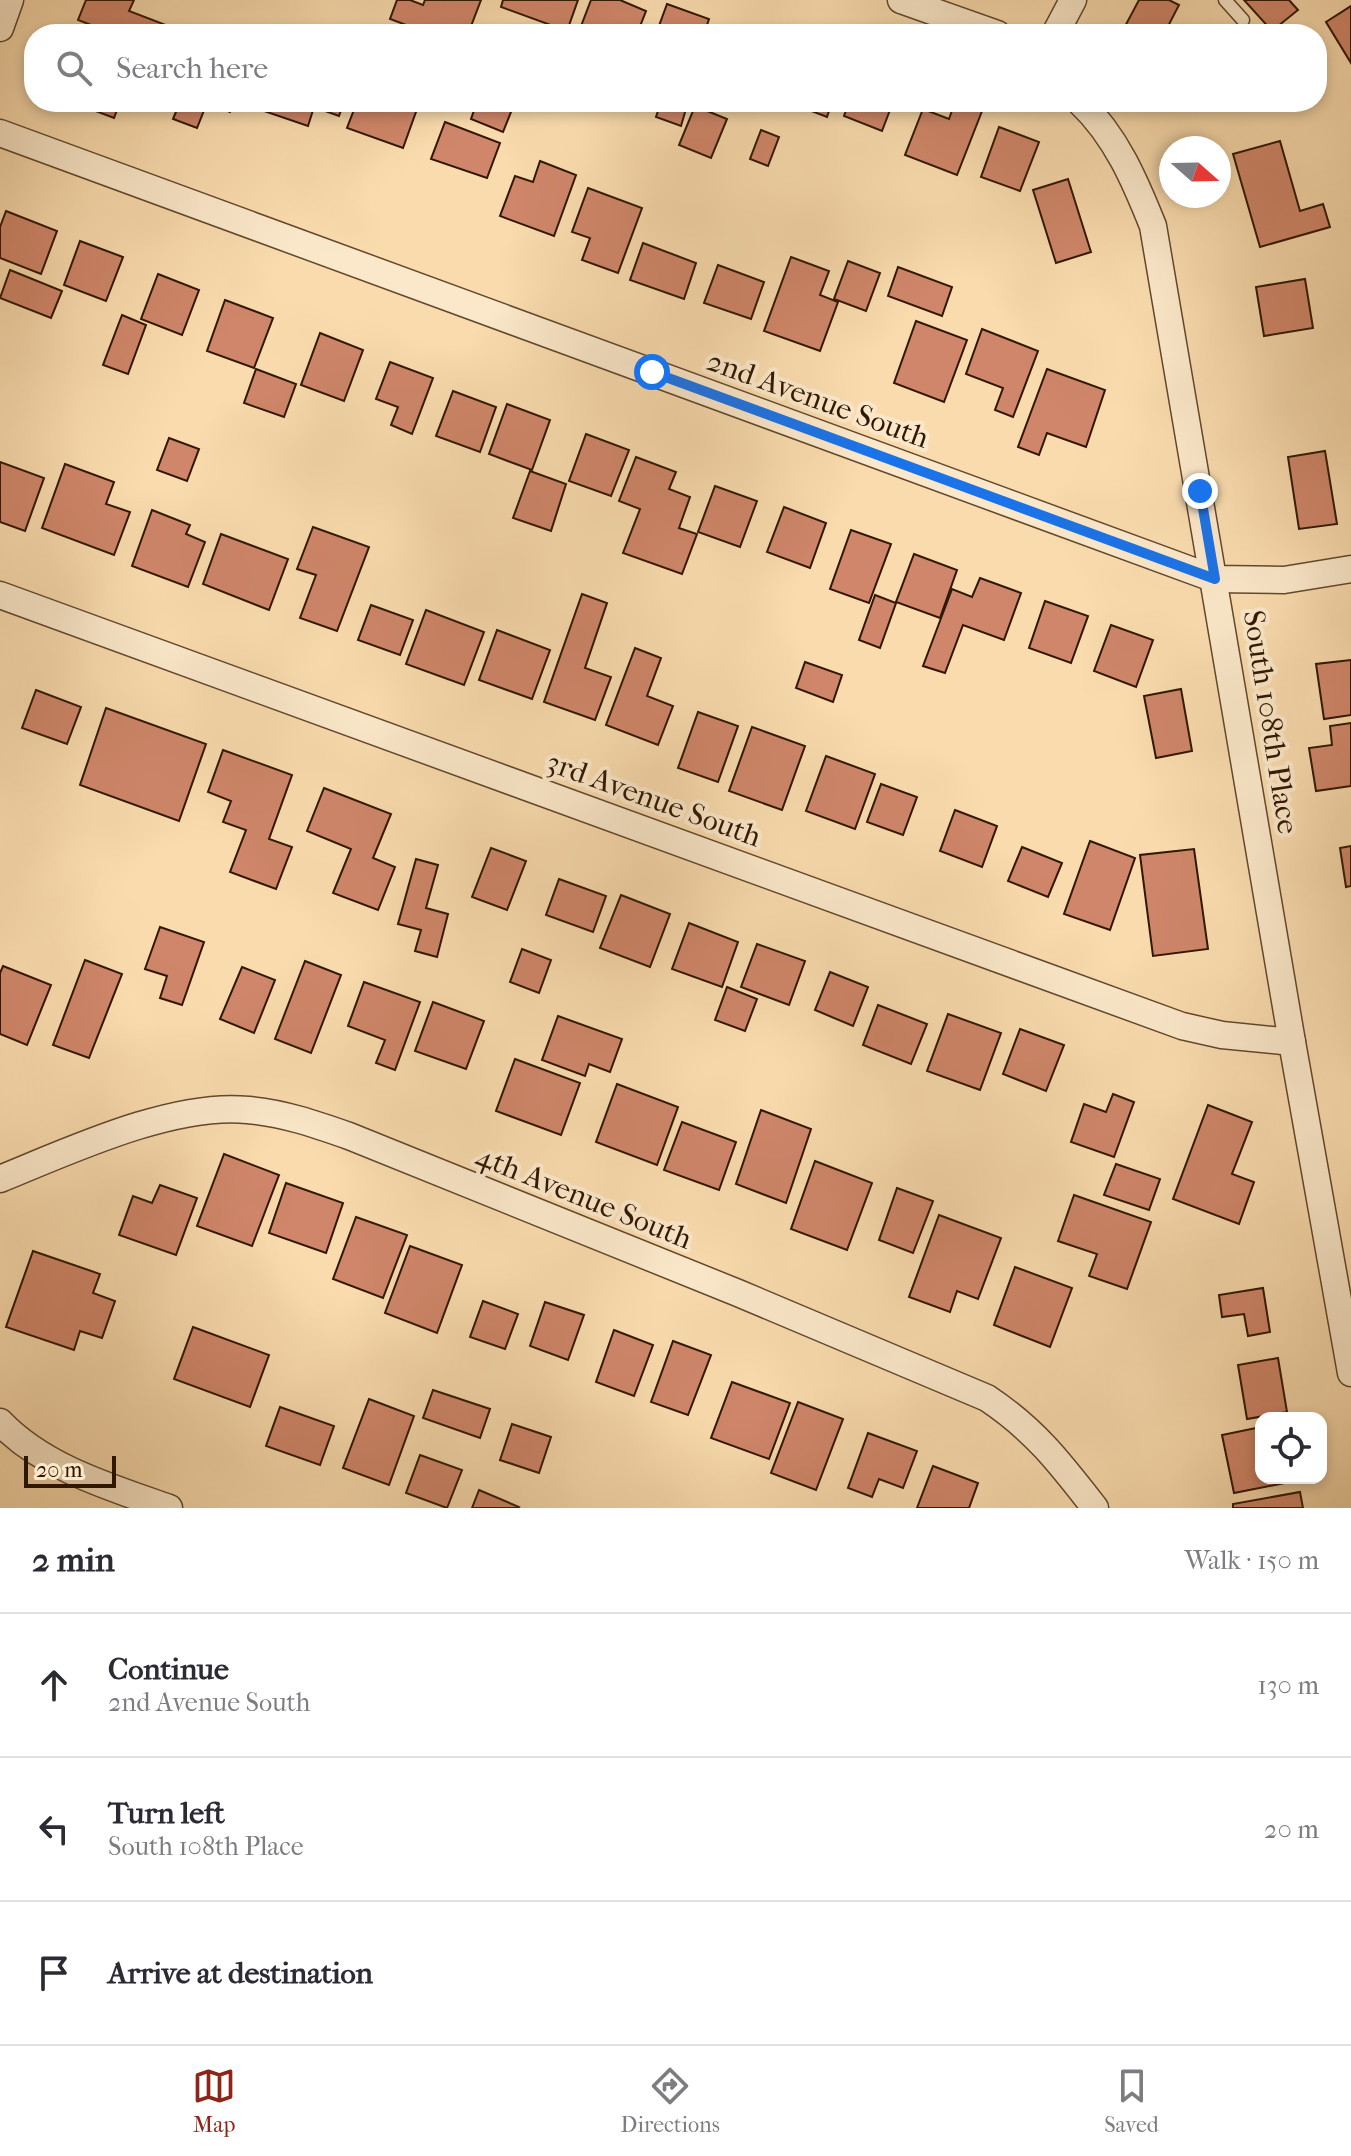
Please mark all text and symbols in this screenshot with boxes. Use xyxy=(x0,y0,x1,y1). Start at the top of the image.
search box xyxy=(24,24,1327,112)
icon: search xyxy=(52,46,96,90)
text: Search here xyxy=(116,51,268,86)
north arrow xyxy=(1159,136,1231,208)
street label: 2nd Avenue South xyxy=(702,343,934,456)
route start xyxy=(634,354,670,390)
route end xyxy=(1182,473,1218,509)
street label: South 108th Place xyxy=(1236,608,1305,836)
street label: 3rd Avenue South xyxy=(542,744,766,855)
street label: 4th Avenue South xyxy=(471,1138,697,1257)
map controls xyxy=(1255,1412,1327,1484)
button: locate xyxy=(1255,1412,1327,1484)
scale bar xyxy=(24,1452,116,1488)
text: 20 m xyxy=(36,1457,82,1483)
text: 2 min xyxy=(32,1540,115,1580)
text: Walk · 150 m xyxy=(1184,1545,1319,1576)
text: Continue xyxy=(108,1652,229,1687)
icon: ahead xyxy=(32,1663,76,1707)
text: 130 m xyxy=(1258,1670,1319,1701)
text: 2nd Avenue South xyxy=(108,1687,310,1718)
text: Turn left xyxy=(108,1796,225,1831)
icon: left xyxy=(32,1807,76,1851)
text: 20 m xyxy=(1264,1814,1319,1845)
text: South 108th Place xyxy=(108,1831,304,1862)
icon: arrive xyxy=(32,1951,76,1995)
text: Arrive at destination xyxy=(108,1956,373,1991)
tab: Map xyxy=(192,2064,236,2138)
tab: Directions xyxy=(621,2064,720,2138)
tab: Saved xyxy=(1104,2064,1159,2138)

